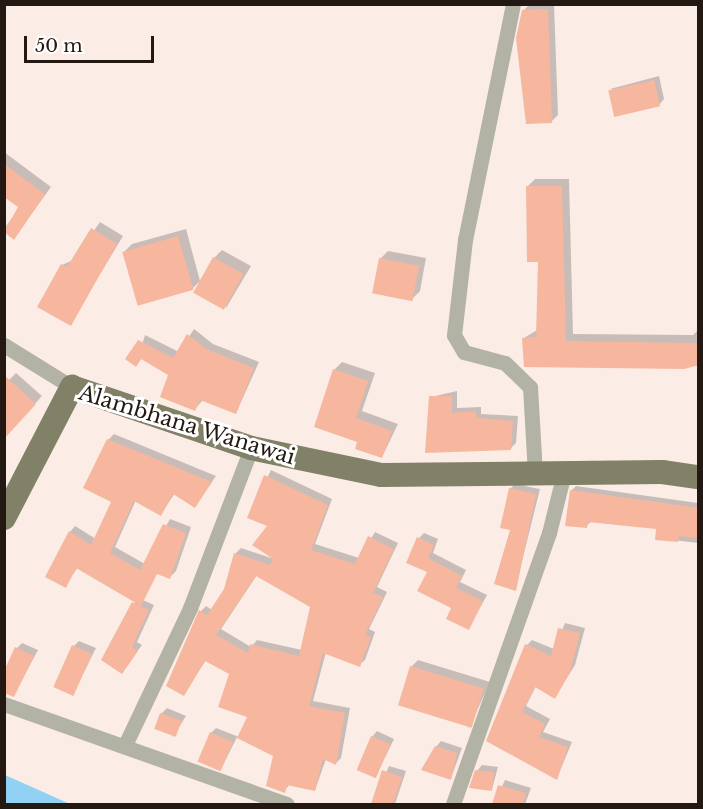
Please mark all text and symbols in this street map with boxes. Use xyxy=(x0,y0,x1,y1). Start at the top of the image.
scale bar xyxy=(27,24,158,62)
text: 50 m xyxy=(35,35,83,57)
street label: Alambhana Wanawai xyxy=(75,380,299,470)

